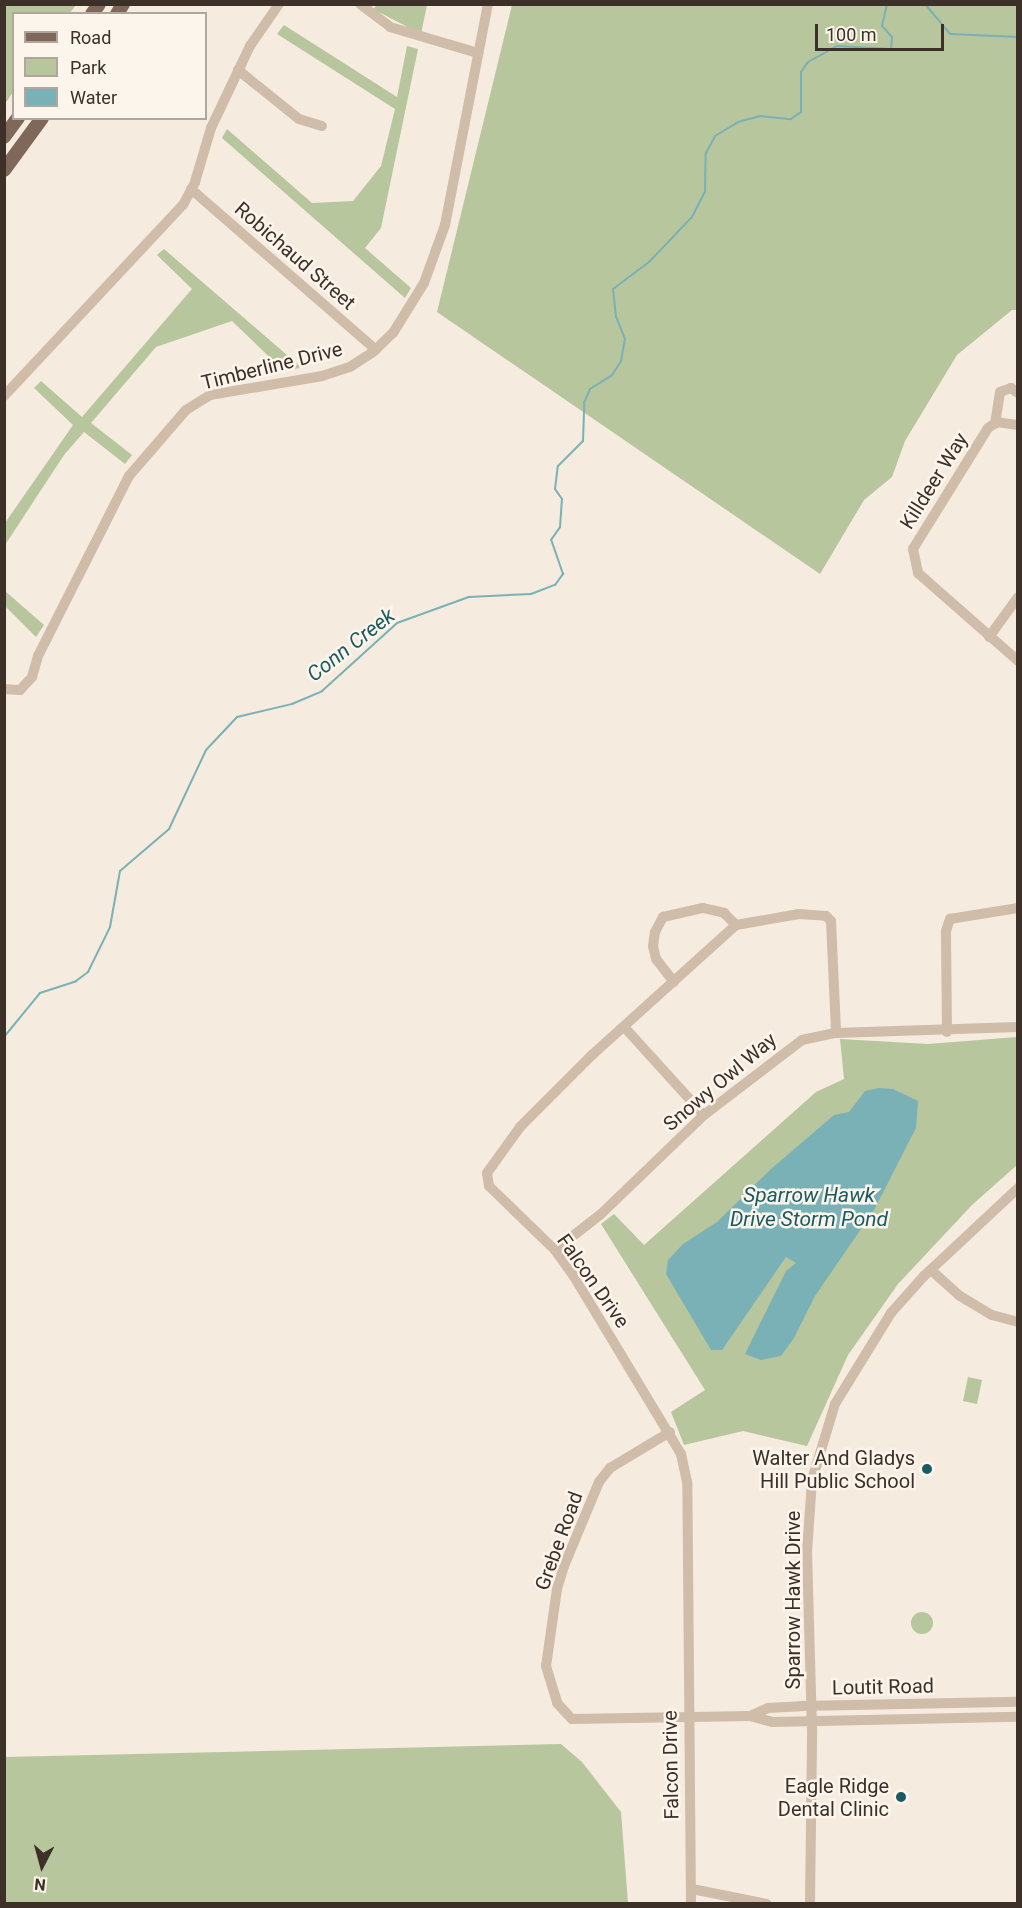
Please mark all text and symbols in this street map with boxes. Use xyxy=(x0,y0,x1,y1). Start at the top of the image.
legend xyxy=(12,12,207,120)
scale bar xyxy=(818,12,947,50)
text: 100 m xyxy=(826,24,877,45)
text: Road xyxy=(70,27,111,48)
text: Park xyxy=(70,57,106,78)
text: Water xyxy=(70,87,117,108)
street label: Robichaud Street xyxy=(230,197,360,315)
street label: Timberline Drive xyxy=(199,337,345,395)
street label: Killdeer Way xyxy=(895,428,973,534)
water label: Conn Creek xyxy=(302,603,400,687)
street label: Snowy Owl Way xyxy=(659,1028,781,1136)
water label: Sparrow Hawk Drive Storm Pond xyxy=(730,1182,888,1232)
street label: Falcon Drive xyxy=(552,1229,634,1333)
place label: Walter And Gladys Hill Public School xyxy=(752,1446,915,1493)
marker: Walter And Gladys Hill Public School xyxy=(920,1462,934,1476)
street label: Grebe Road xyxy=(530,1488,588,1594)
street label: Sparrow Hawk Drive xyxy=(781,1511,805,1689)
street label: Loutit Road xyxy=(832,1674,934,1700)
street label: Falcon Drive xyxy=(658,1710,684,1820)
place label: Eagle Ridge Dental Clinic xyxy=(778,1774,889,1821)
marker: Eagle Ridge Dental Clinic xyxy=(894,1790,908,1804)
north arrow xyxy=(12,1836,72,1896)
text: N xyxy=(33,1874,47,1894)

